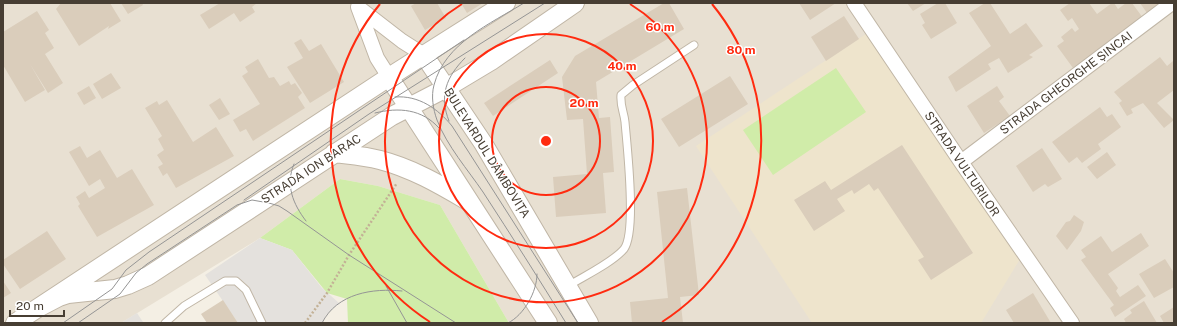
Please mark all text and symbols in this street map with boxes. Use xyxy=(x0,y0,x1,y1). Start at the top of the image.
text: 60 m xyxy=(645,20,675,34)
street label: STRADA GHEORGHE ȘINCAI xyxy=(997,29,1135,137)
text: 80 m xyxy=(726,43,756,57)
text: 40 m xyxy=(607,59,637,73)
street label: BULEVARDUL DÂMBOVIȚA xyxy=(441,85,533,221)
text: 20 m xyxy=(570,96,599,110)
street label: STRADA VULTURILOR xyxy=(922,109,1002,219)
street label: STRADA ION BARAC xyxy=(258,131,364,207)
centre of rings xyxy=(539,134,553,148)
scale bar xyxy=(10,292,64,318)
text: 20 m xyxy=(16,299,44,313)

